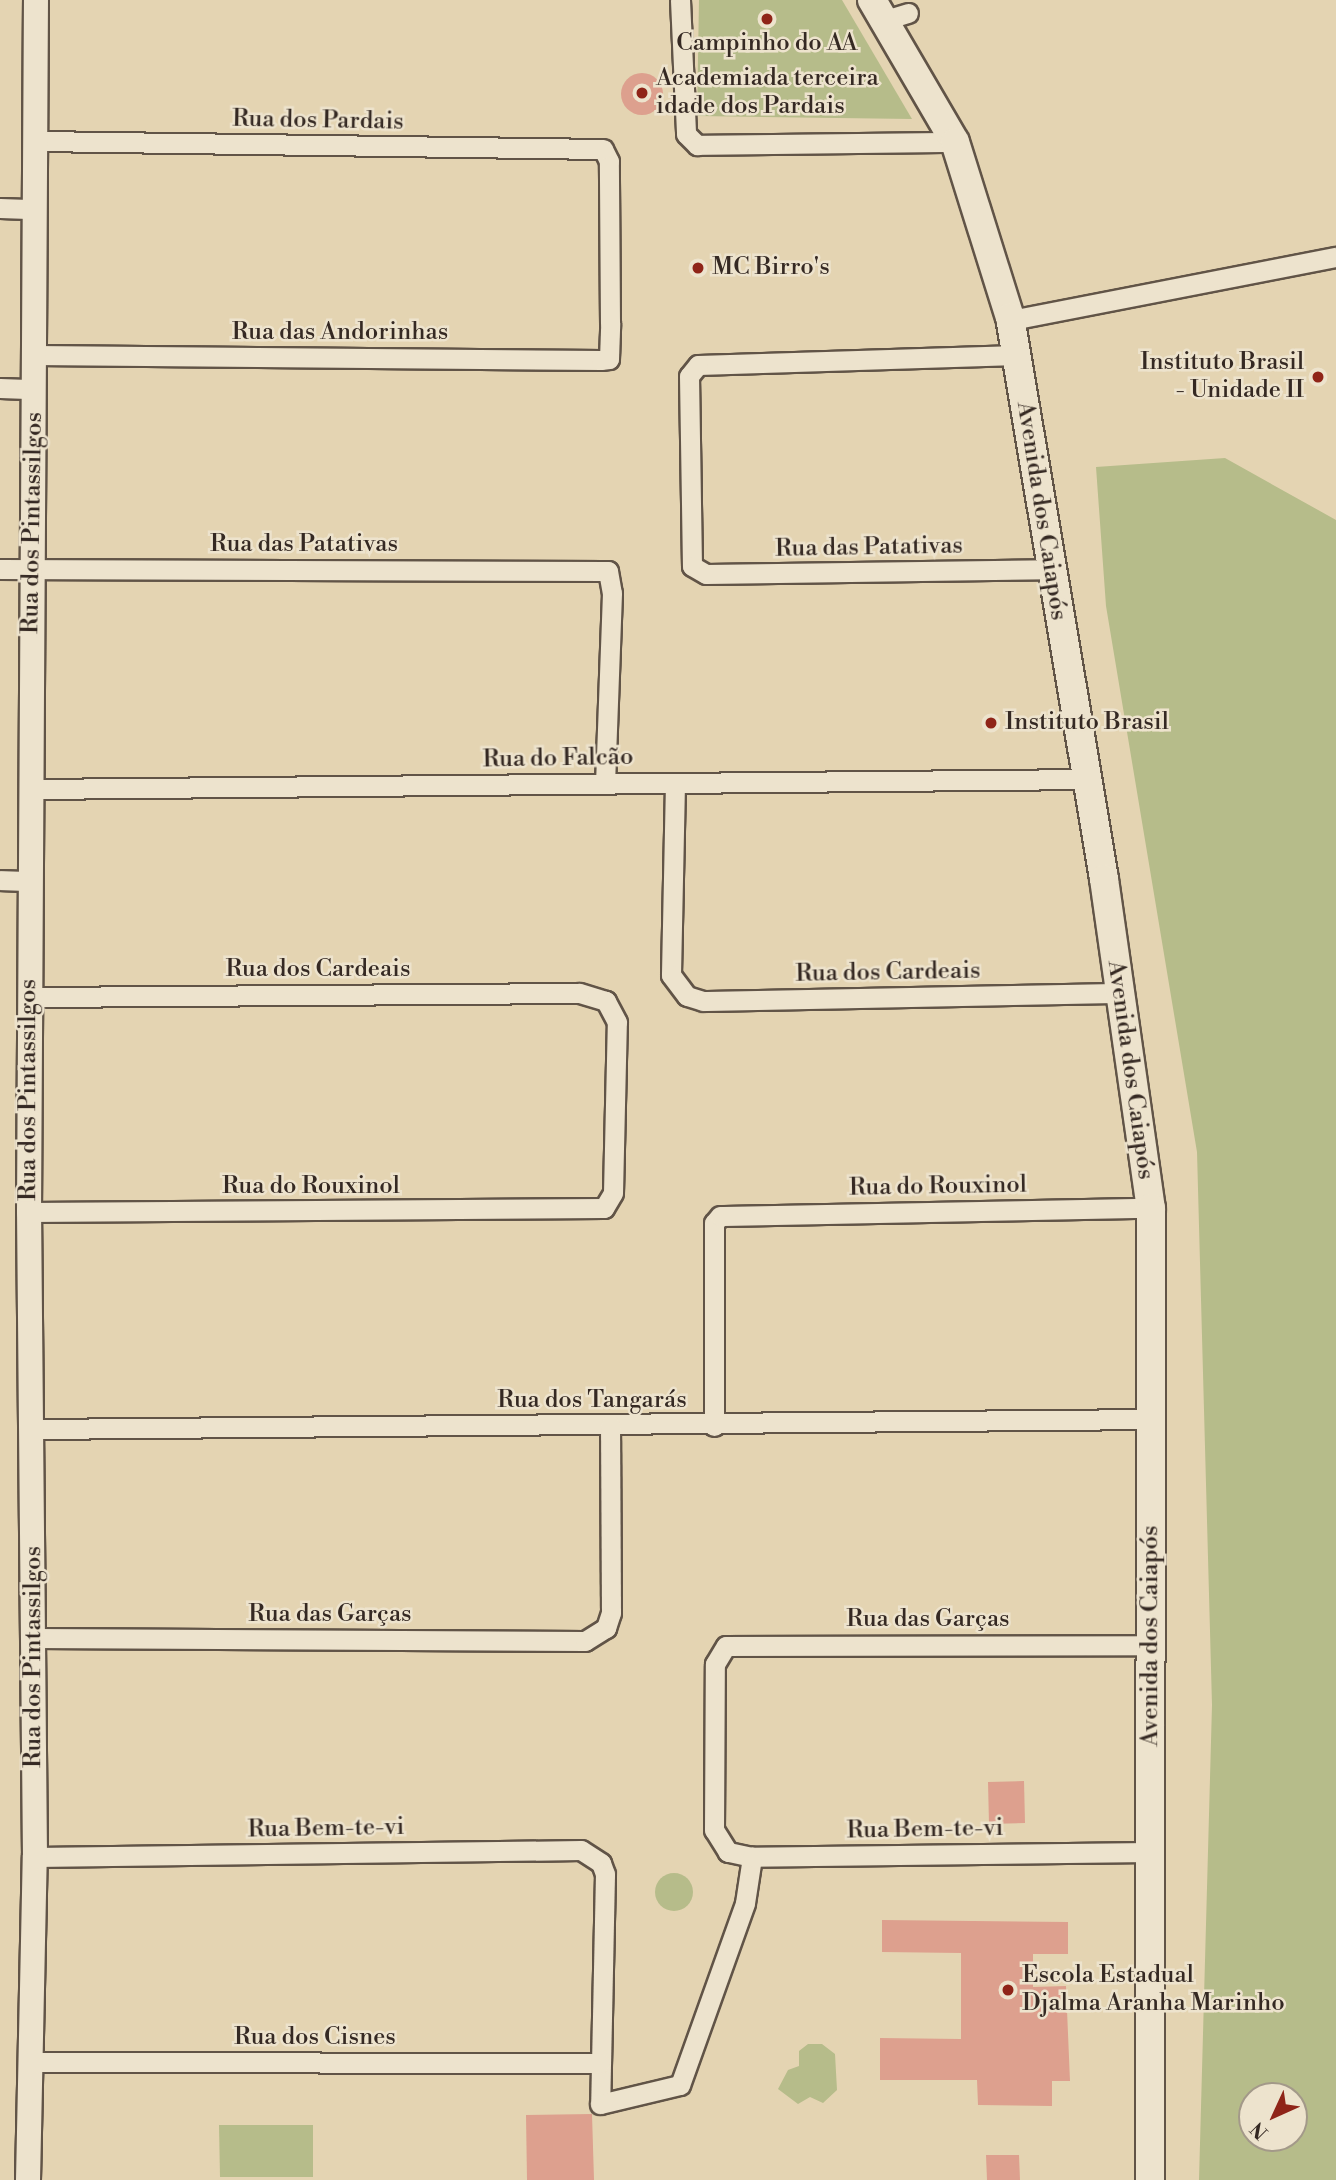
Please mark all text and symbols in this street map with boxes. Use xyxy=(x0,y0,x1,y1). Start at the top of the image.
marker: Campinho do AA xyxy=(759,11,775,27)
place label: Campinho do AA xyxy=(676,30,858,58)
place label: Academiada terceira idade dos Pardais xyxy=(656,65,879,121)
marker: Academiada terceira idade dos Pardais xyxy=(634,85,650,101)
street label: Rua dos Pardais xyxy=(232,105,404,137)
place label: MC Birro's xyxy=(712,254,830,282)
marker: MC Birro's xyxy=(690,260,706,276)
street label: Rua das Andorinhas xyxy=(232,319,448,347)
place label: Instituto Brasil - Unidade II xyxy=(1140,349,1304,405)
marker: Instituto Brasil - Unidade II xyxy=(1310,369,1326,385)
street label: Avenida dos Caiapós xyxy=(1009,400,1073,622)
street label: Rua dos Pintassilgos xyxy=(17,412,49,634)
street label: Rua das Patativas xyxy=(210,531,398,559)
street label: Rua das Patativas xyxy=(775,532,963,564)
place label: Instituto Brasil xyxy=(1005,709,1169,737)
marker: Instituto Brasil xyxy=(983,715,999,731)
street label: Rua do Falcão xyxy=(482,743,634,775)
street label: Rua dos Cardeais xyxy=(225,956,411,984)
street label: Rua dos Cardeais xyxy=(795,957,981,989)
street label: Avenida dos Caiapós xyxy=(1100,959,1160,1181)
street label: Rua dos Pintassilgos xyxy=(15,979,43,1201)
street label: Rua do Rouxinol xyxy=(849,1171,1027,1203)
street label: Rua do Rouxinol xyxy=(222,1173,400,1201)
street label: Rua dos Tangarás xyxy=(497,1387,687,1415)
street label: Avenida dos Caiapós xyxy=(1137,1525,1165,1747)
street label: Rua dos Pintassilgos xyxy=(20,1546,48,1768)
street label: Rua das Garças xyxy=(248,1601,412,1629)
street label: Rua das Garças xyxy=(846,1606,1010,1634)
street label: Rua Bem-te-vi xyxy=(247,1813,405,1845)
street label: Rua Bem-te-vi xyxy=(846,1814,1004,1846)
place label: Escola Estadual Djalma Aranha Marinho xyxy=(1022,1962,1285,2018)
marker: Escola Estadual Djalma Aranha Marinho xyxy=(1000,1982,1016,1998)
street label: Rua dos Cisnes xyxy=(234,2024,396,2052)
north arrow xyxy=(1238,2082,1308,2152)
text: N xyxy=(1246,2117,1273,2144)

